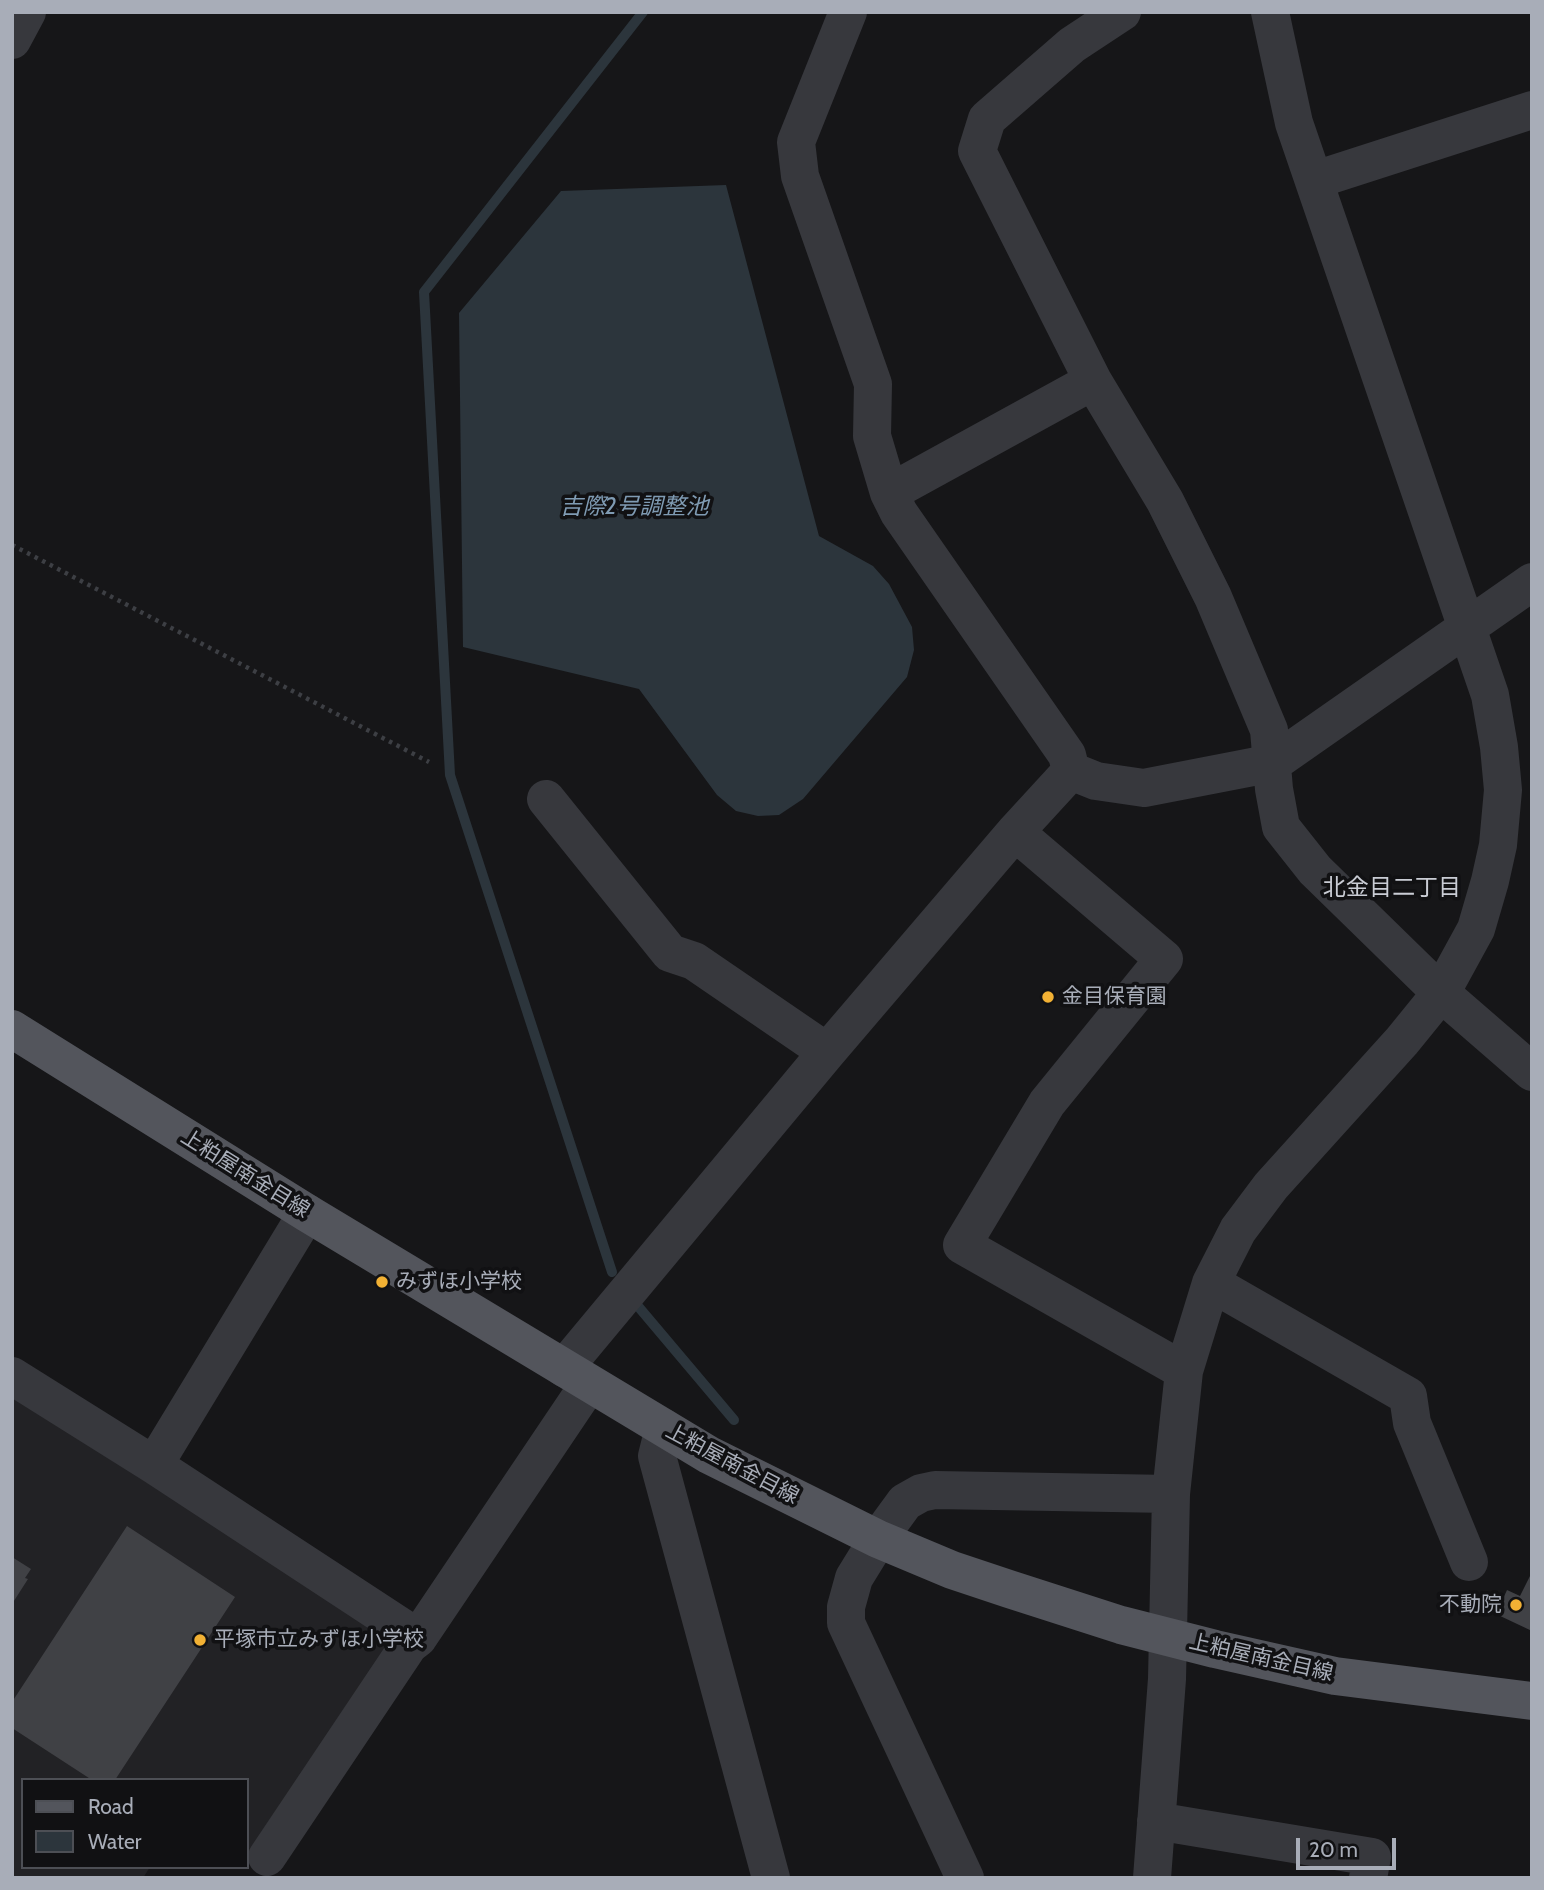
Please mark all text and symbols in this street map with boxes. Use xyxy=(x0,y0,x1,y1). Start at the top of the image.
water label: 吉際2号調整池 xyxy=(559,493,709,521)
district label: 北金目二丁目 xyxy=(1323,874,1461,902)
place label: 金目保育園 xyxy=(1062,984,1167,1010)
marker: 金目保育園 xyxy=(1040,989,1056,1005)
street label: 上粕屋南金目線 xyxy=(176,1124,314,1224)
place label: みずほ小学校 xyxy=(396,1269,522,1295)
marker: みずほ小学校 xyxy=(374,1274,390,1290)
street label: 上粕屋南金目線 xyxy=(661,1418,803,1510)
place label: 不動院 xyxy=(1439,1592,1502,1618)
marker: 不動院 xyxy=(1508,1597,1524,1613)
place label: 平塚市立みずほ小学校 xyxy=(214,1627,424,1653)
street label: 上粕屋南金目線 xyxy=(1187,1629,1335,1687)
marker: 平塚市立みずほ小学校 xyxy=(192,1632,208,1648)
legend xyxy=(21,1778,248,1869)
text: Road xyxy=(88,1794,134,1819)
scale bar xyxy=(1299,1824,1399,1868)
text: Water xyxy=(88,1829,141,1854)
text: 20 m xyxy=(1309,1837,1358,1862)

